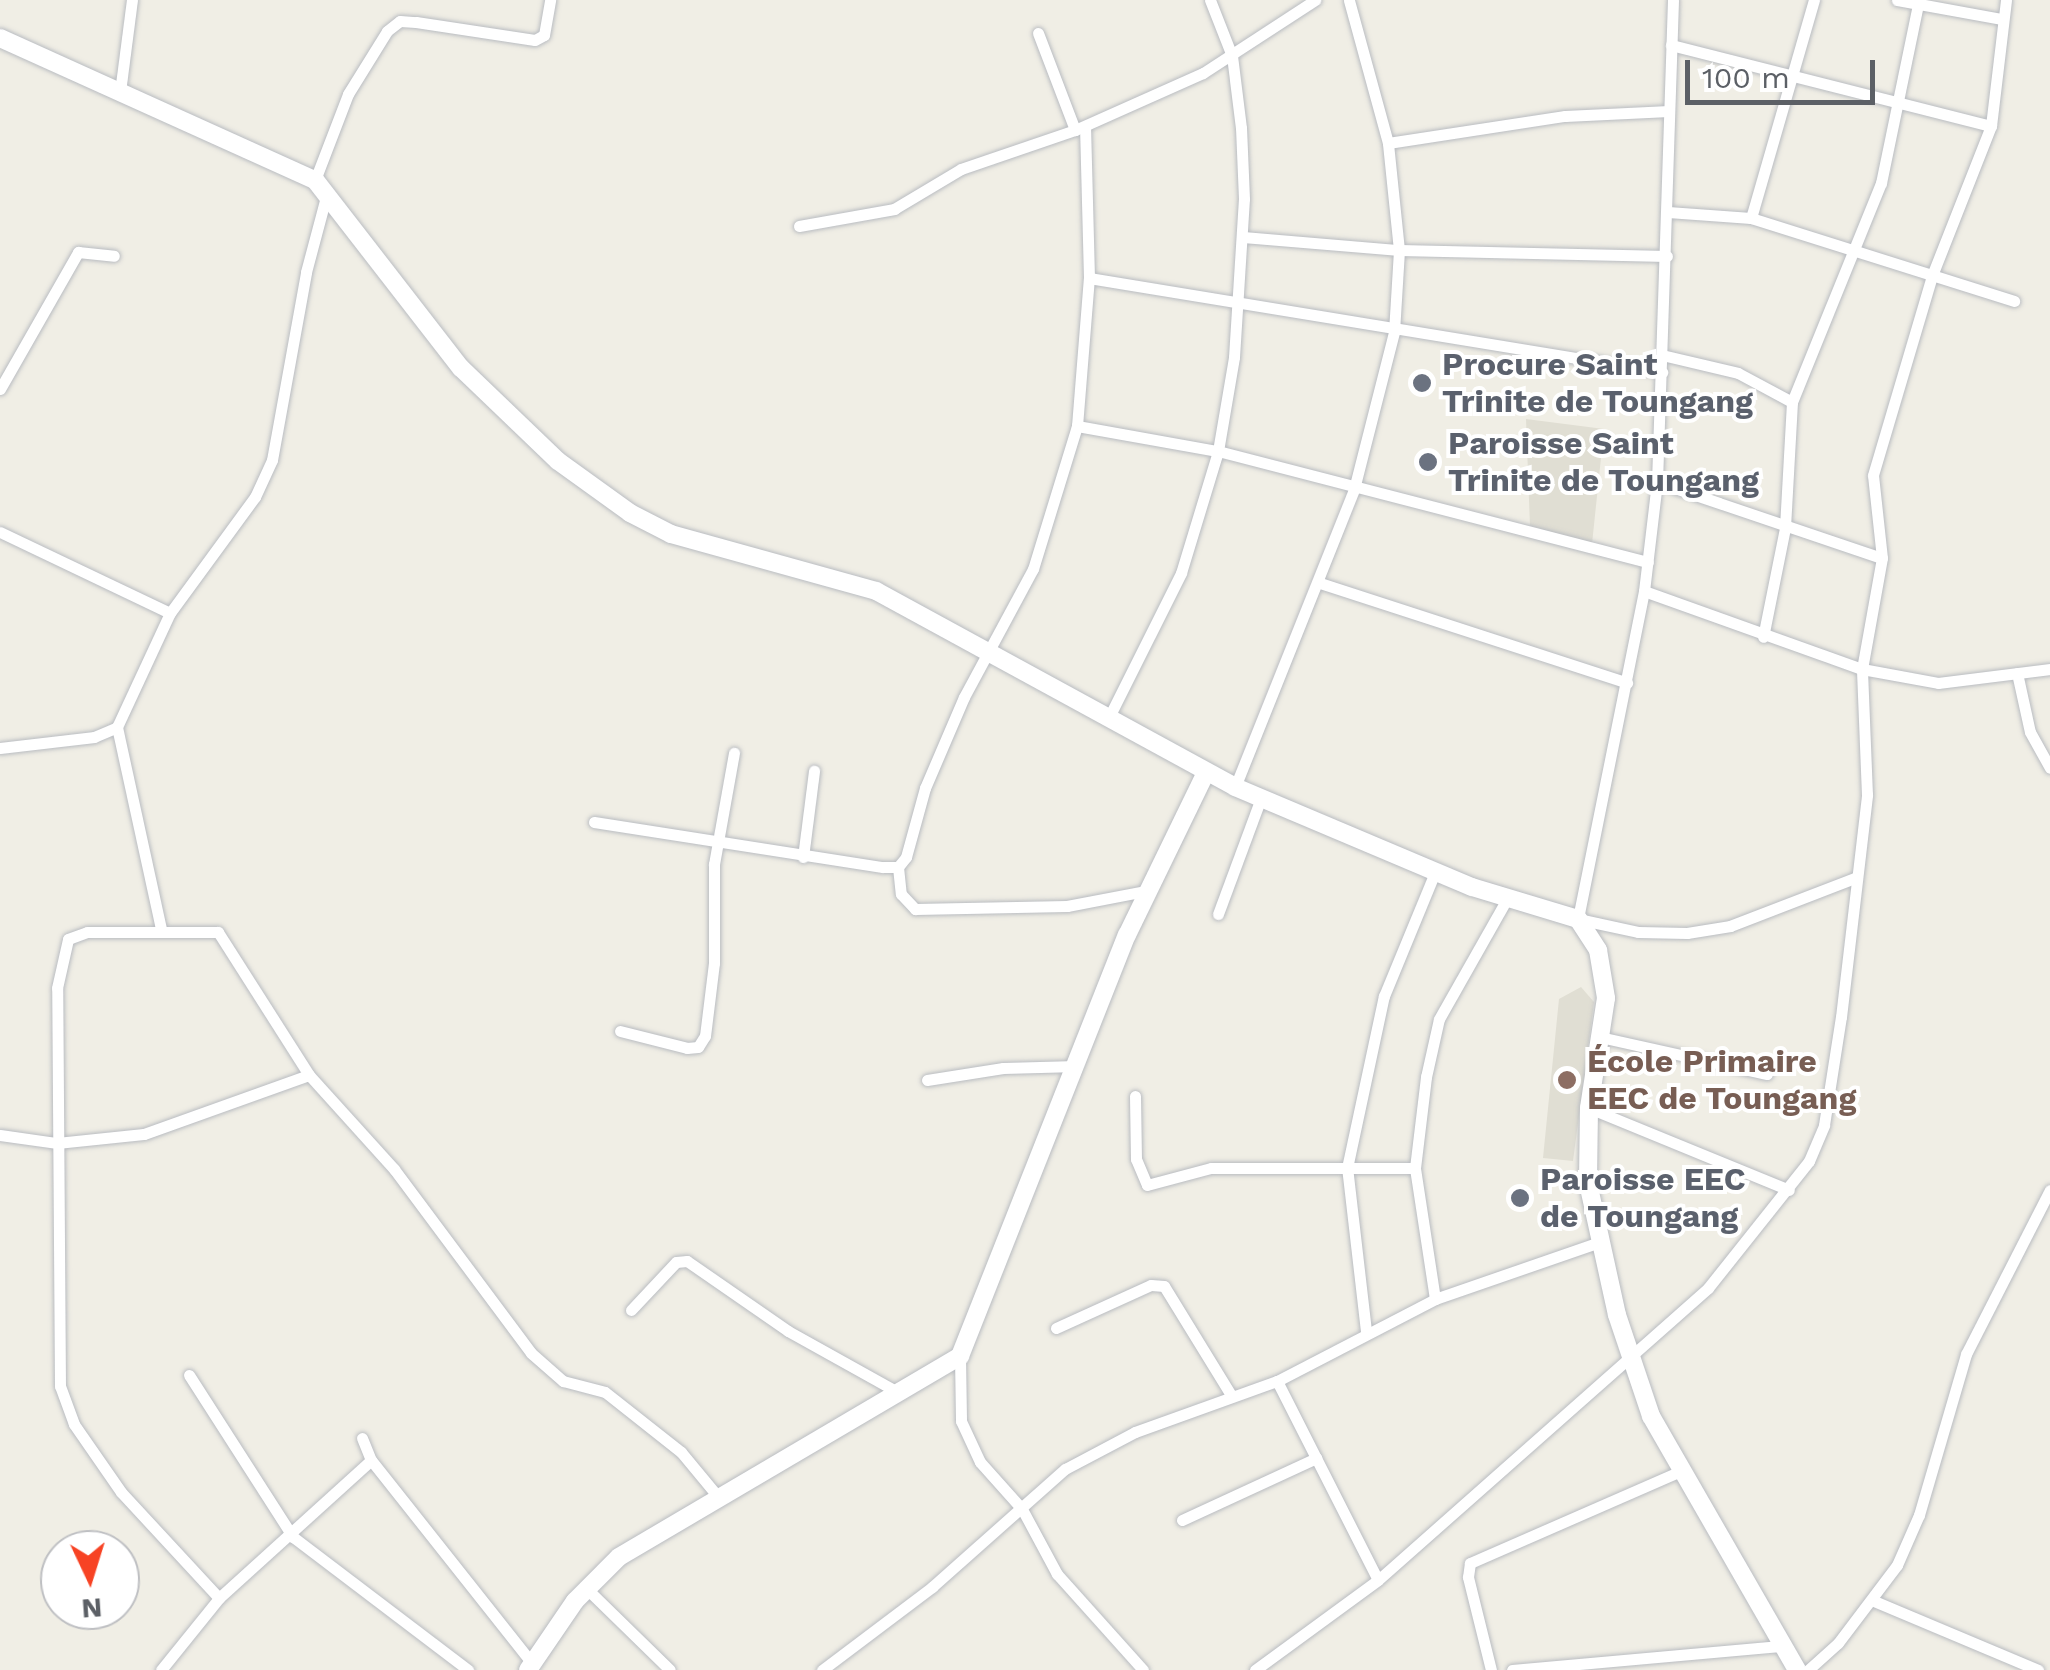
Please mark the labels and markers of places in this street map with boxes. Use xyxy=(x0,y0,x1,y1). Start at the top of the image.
place label: Procure Saint Trinite de Toungang xyxy=(1442,346,1753,421)
marker: Procure Saint Trinite de Toungang xyxy=(1411,372,1433,394)
place label: Paroisse Saint Trinite de Toungang xyxy=(1448,425,1759,500)
marker: Paroisse Saint Trinite de Toungang xyxy=(1417,451,1439,473)
place label: École Primaire EEC de Toungang xyxy=(1587,1043,1857,1118)
marker: École Primaire EEC de Toungang xyxy=(1556,1069,1578,1091)
place label: Paroisse EEC de Toungang xyxy=(1540,1161,1746,1236)
marker: Paroisse EEC de Toungang xyxy=(1509,1187,1531,1209)

